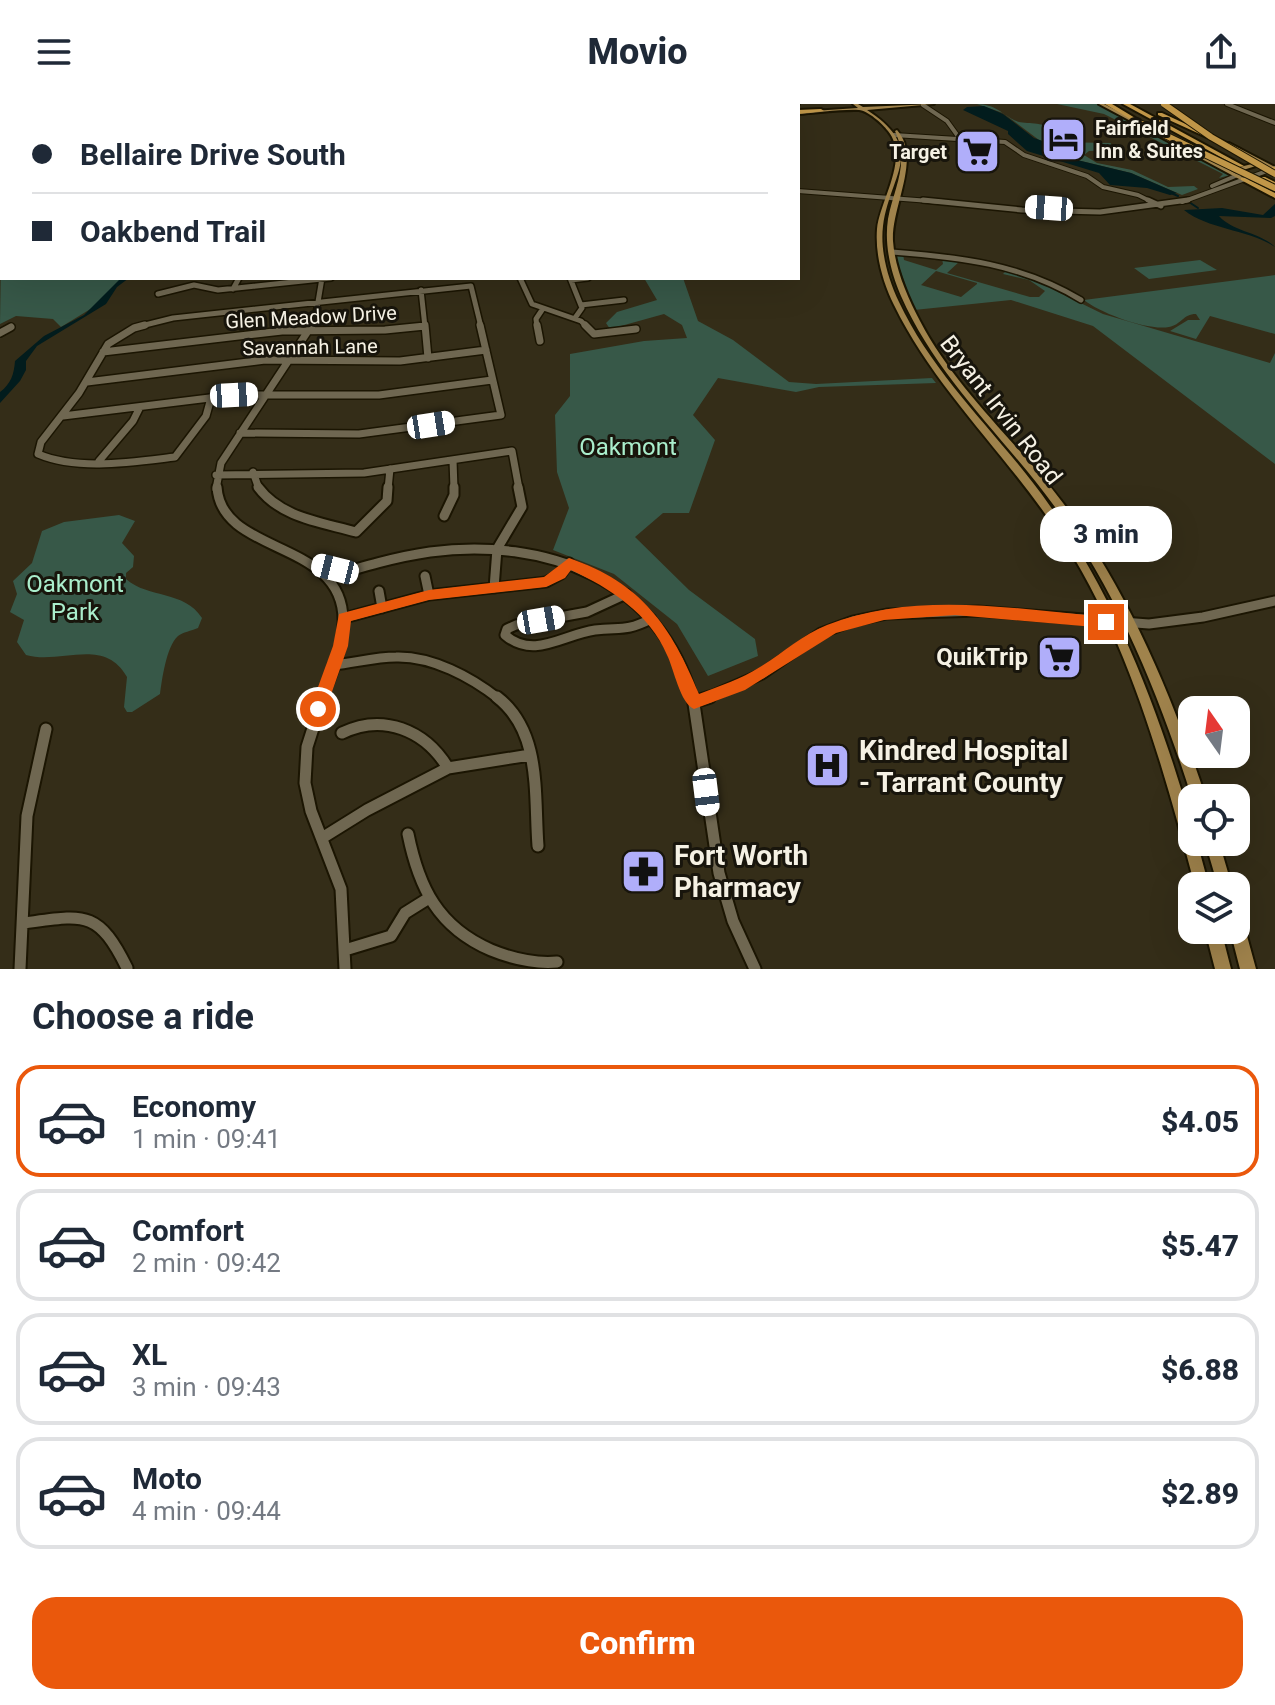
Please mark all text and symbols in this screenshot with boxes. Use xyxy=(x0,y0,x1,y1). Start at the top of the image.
icon: menu xyxy=(32,30,76,74)
icon: share xyxy=(1199,30,1243,74)
text: Movio xyxy=(588,31,687,73)
hotel icon: Fairfield Inn & Suites xyxy=(1040,115,1088,163)
place label: Fairfield Inn & Suites xyxy=(1095,116,1203,163)
supermarket icon: Target xyxy=(954,128,1002,176)
text: Bellaire Drive South xyxy=(80,137,346,172)
place label: Target xyxy=(889,140,947,164)
car xyxy=(1024,194,1074,222)
text: Oakbend Trail xyxy=(80,214,266,249)
street label: Glen Meadow Drive xyxy=(225,301,397,333)
street label: Bryant Irvin Road xyxy=(934,330,1068,490)
street label: Savannah Lane xyxy=(242,334,378,360)
car xyxy=(209,382,259,408)
car xyxy=(405,409,457,441)
park label: Oakmont xyxy=(579,433,677,461)
callout: 3 min xyxy=(1040,506,1172,562)
text: 3 min xyxy=(1073,519,1139,549)
car xyxy=(309,552,361,586)
park label: Oakmont Park xyxy=(26,570,124,626)
car xyxy=(515,604,567,636)
route end xyxy=(1088,604,1124,640)
supermarket icon: QuikTrip xyxy=(1035,633,1083,681)
place label: QuikTrip xyxy=(936,643,1028,671)
route start xyxy=(300,691,336,727)
north arrow xyxy=(1178,696,1250,768)
map controls xyxy=(1178,696,1250,944)
place label: Kindred Hospital - Tarrant County xyxy=(859,734,1069,799)
hospital icon: Kindred Hospital - Tarrant County xyxy=(804,742,852,790)
car xyxy=(691,767,721,817)
button: locate xyxy=(1178,784,1250,856)
place label: Fort Worth Pharmacy xyxy=(674,839,808,904)
pharmacy icon: Fort Worth Pharmacy xyxy=(619,847,667,895)
button: layers xyxy=(1178,872,1250,944)
text: Choose a ride xyxy=(32,996,254,1038)
icon: car xyxy=(36,1085,108,1157)
text: Economy xyxy=(132,1089,256,1124)
text: $4.05 xyxy=(1161,1104,1239,1139)
text: 1 min · 09:41 xyxy=(132,1124,281,1154)
icon: car xyxy=(36,1209,108,1281)
text: Comfort xyxy=(132,1213,244,1248)
text: $5.47 xyxy=(1161,1228,1239,1263)
text: 2 min · 09:42 xyxy=(132,1248,281,1278)
icon: car xyxy=(36,1333,108,1405)
text: XL xyxy=(132,1337,167,1372)
text: $6.88 xyxy=(1161,1352,1239,1387)
text: 3 min · 09:43 xyxy=(132,1372,281,1402)
icon: car xyxy=(36,1457,108,1529)
text: Moto xyxy=(132,1461,202,1496)
text: $2.89 xyxy=(1161,1476,1239,1511)
text: 4 min · 09:44 xyxy=(132,1496,281,1526)
button: Confirm xyxy=(32,1597,1243,1689)

